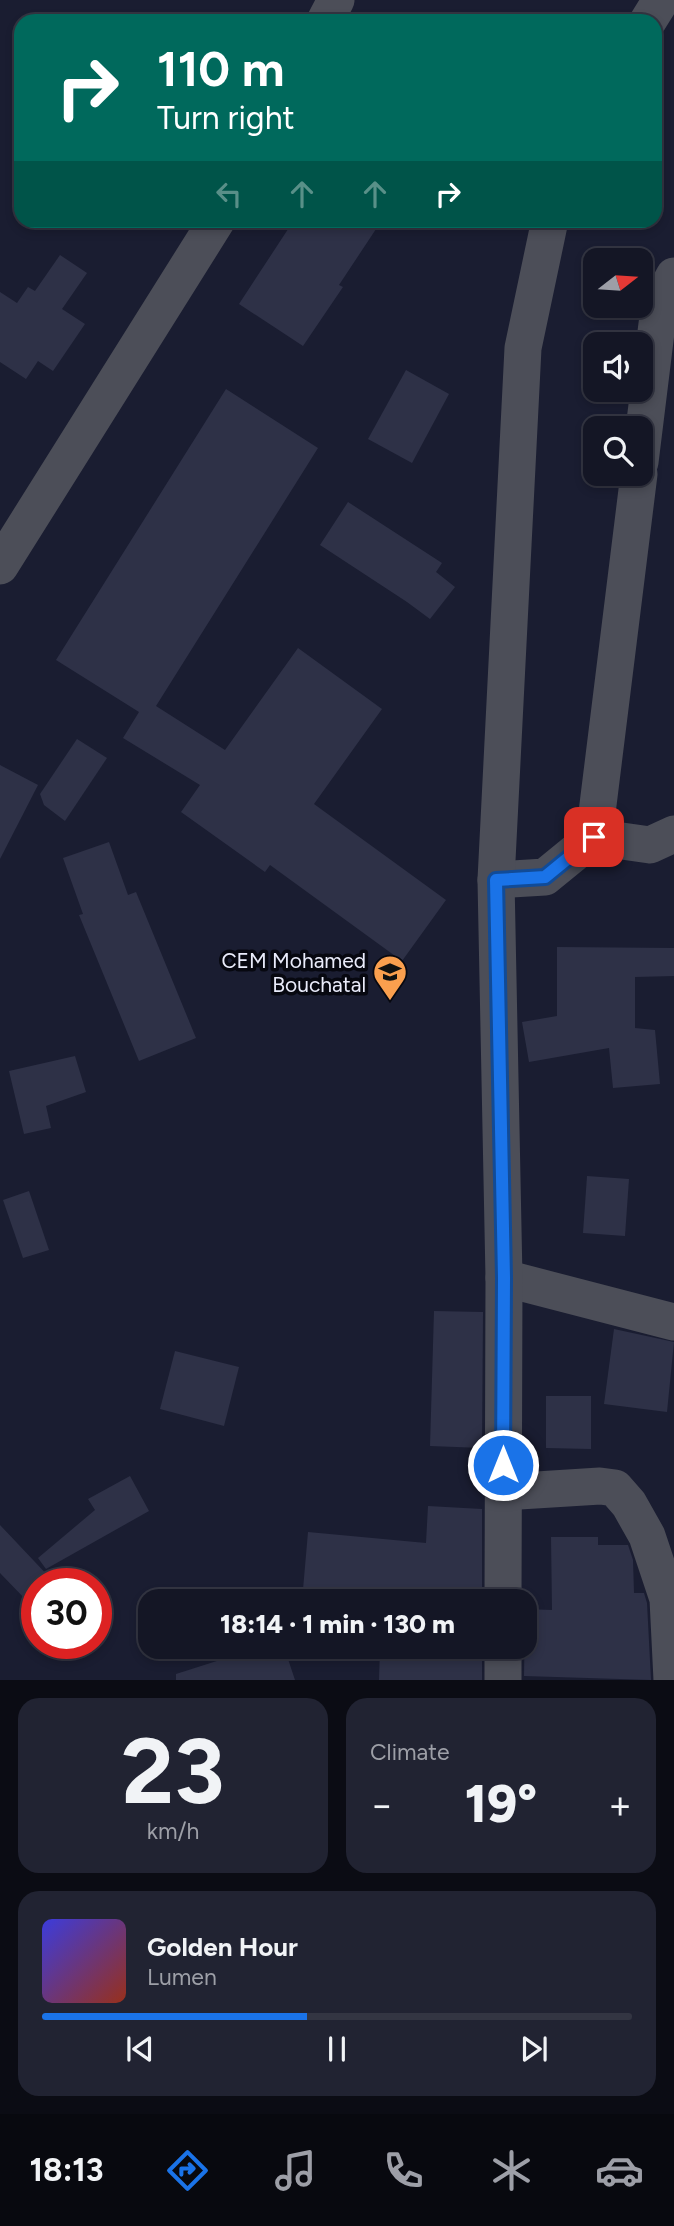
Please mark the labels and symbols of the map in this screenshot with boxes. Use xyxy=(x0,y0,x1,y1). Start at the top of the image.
north arrow xyxy=(583,248,653,318)
pin xyxy=(564,807,624,867)
place label: CEM Mohamed Bouchatal xyxy=(221,948,366,997)
school or university icon: CEM Mohamed Bouchatal xyxy=(371,953,409,1002)
position arrow xyxy=(466,1428,540,1502)
speed limit sign: 30 xyxy=(21,1568,112,1659)

